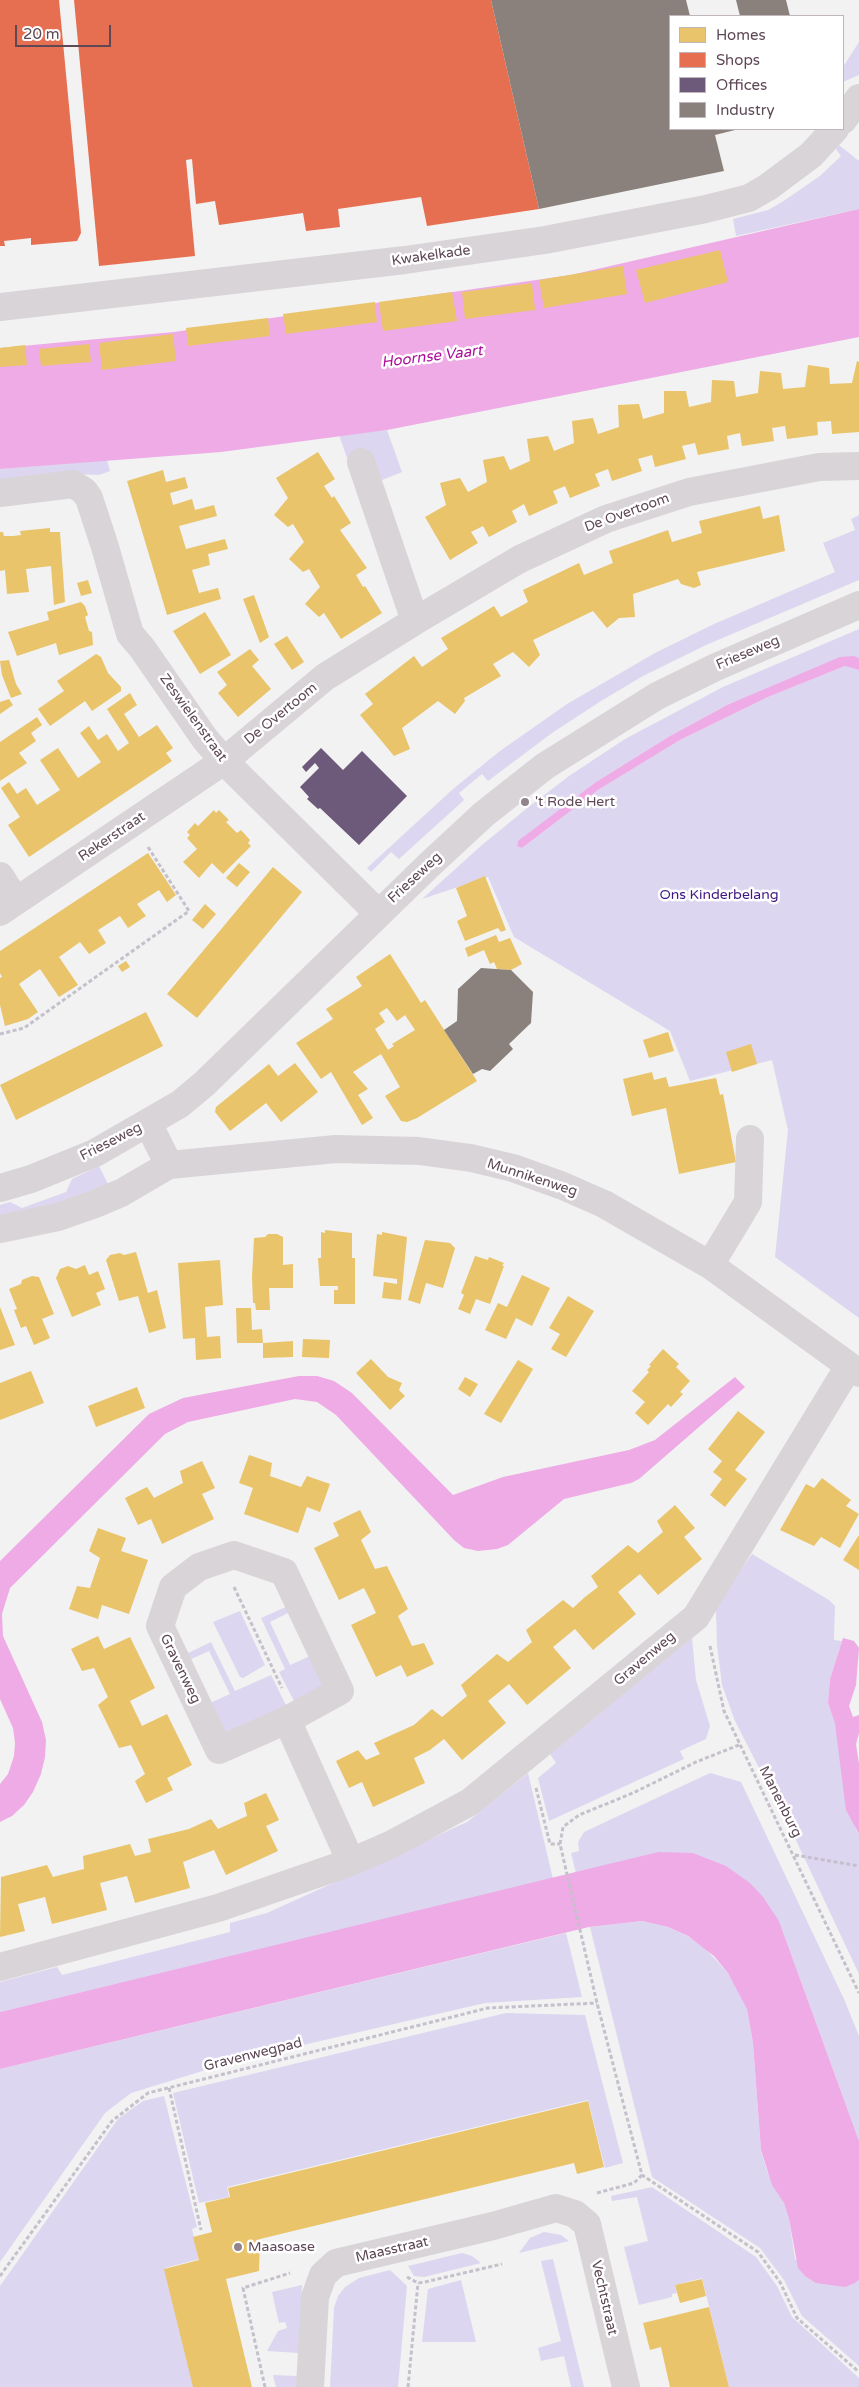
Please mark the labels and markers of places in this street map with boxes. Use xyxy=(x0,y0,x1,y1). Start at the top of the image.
place label: 't Rode Hert xyxy=(535,794,615,810)
marker: 't Rode Hert xyxy=(519,796,531,808)
place label: Maasoase xyxy=(248,2239,315,2255)
marker: Maasoase xyxy=(232,2241,244,2253)

